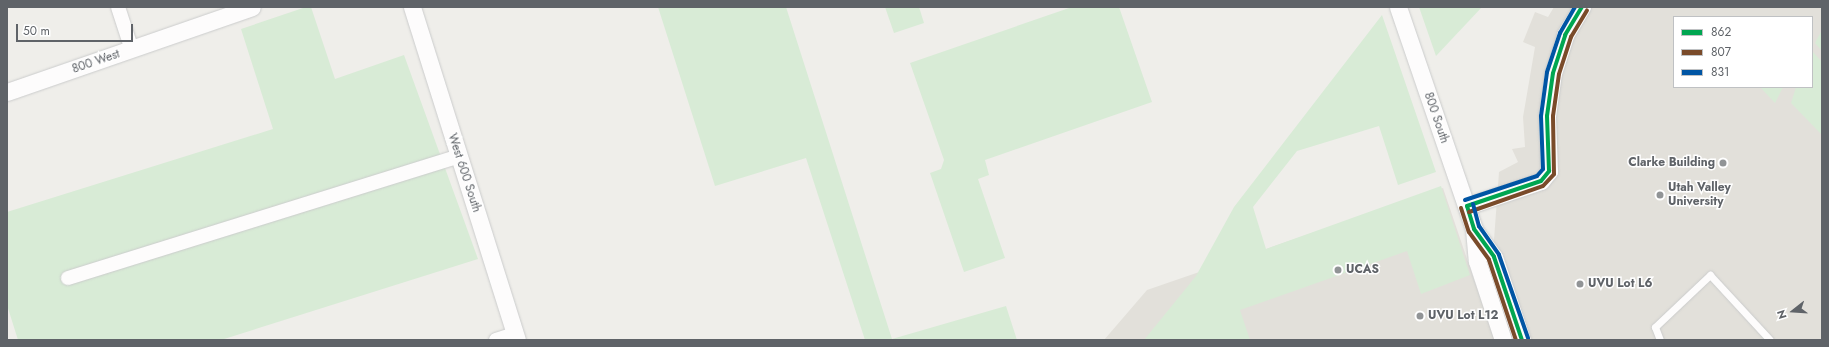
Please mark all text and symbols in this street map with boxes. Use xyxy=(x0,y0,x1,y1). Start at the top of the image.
scale bar xyxy=(18,16,135,42)
legend xyxy=(1673,16,1813,88)
text: 50 m xyxy=(23,22,50,40)
text: 862 xyxy=(1711,23,1731,41)
text: 807 xyxy=(1711,43,1731,61)
street label: 800 West xyxy=(70,47,122,77)
text: 831 xyxy=(1711,63,1730,81)
street label: 800 South xyxy=(1421,91,1451,145)
street label: West 600 South xyxy=(444,132,484,214)
place label: Clarke Building xyxy=(1628,156,1715,170)
marker: Clarke Building xyxy=(1718,158,1728,168)
place label: Utah Valley University xyxy=(1668,181,1731,209)
marker: Utah Valley University xyxy=(1655,190,1665,200)
place label: UCAS xyxy=(1346,263,1379,277)
marker: UCAS xyxy=(1333,265,1343,275)
place label: UVU Lot L6 xyxy=(1588,277,1652,291)
marker: UVU Lot L6 xyxy=(1575,279,1585,289)
north arrow xyxy=(1773,291,1813,331)
text: N xyxy=(1773,308,1790,321)
place label: UVU Lot L12 xyxy=(1428,309,1498,323)
marker: UVU Lot L12 xyxy=(1415,311,1425,321)

